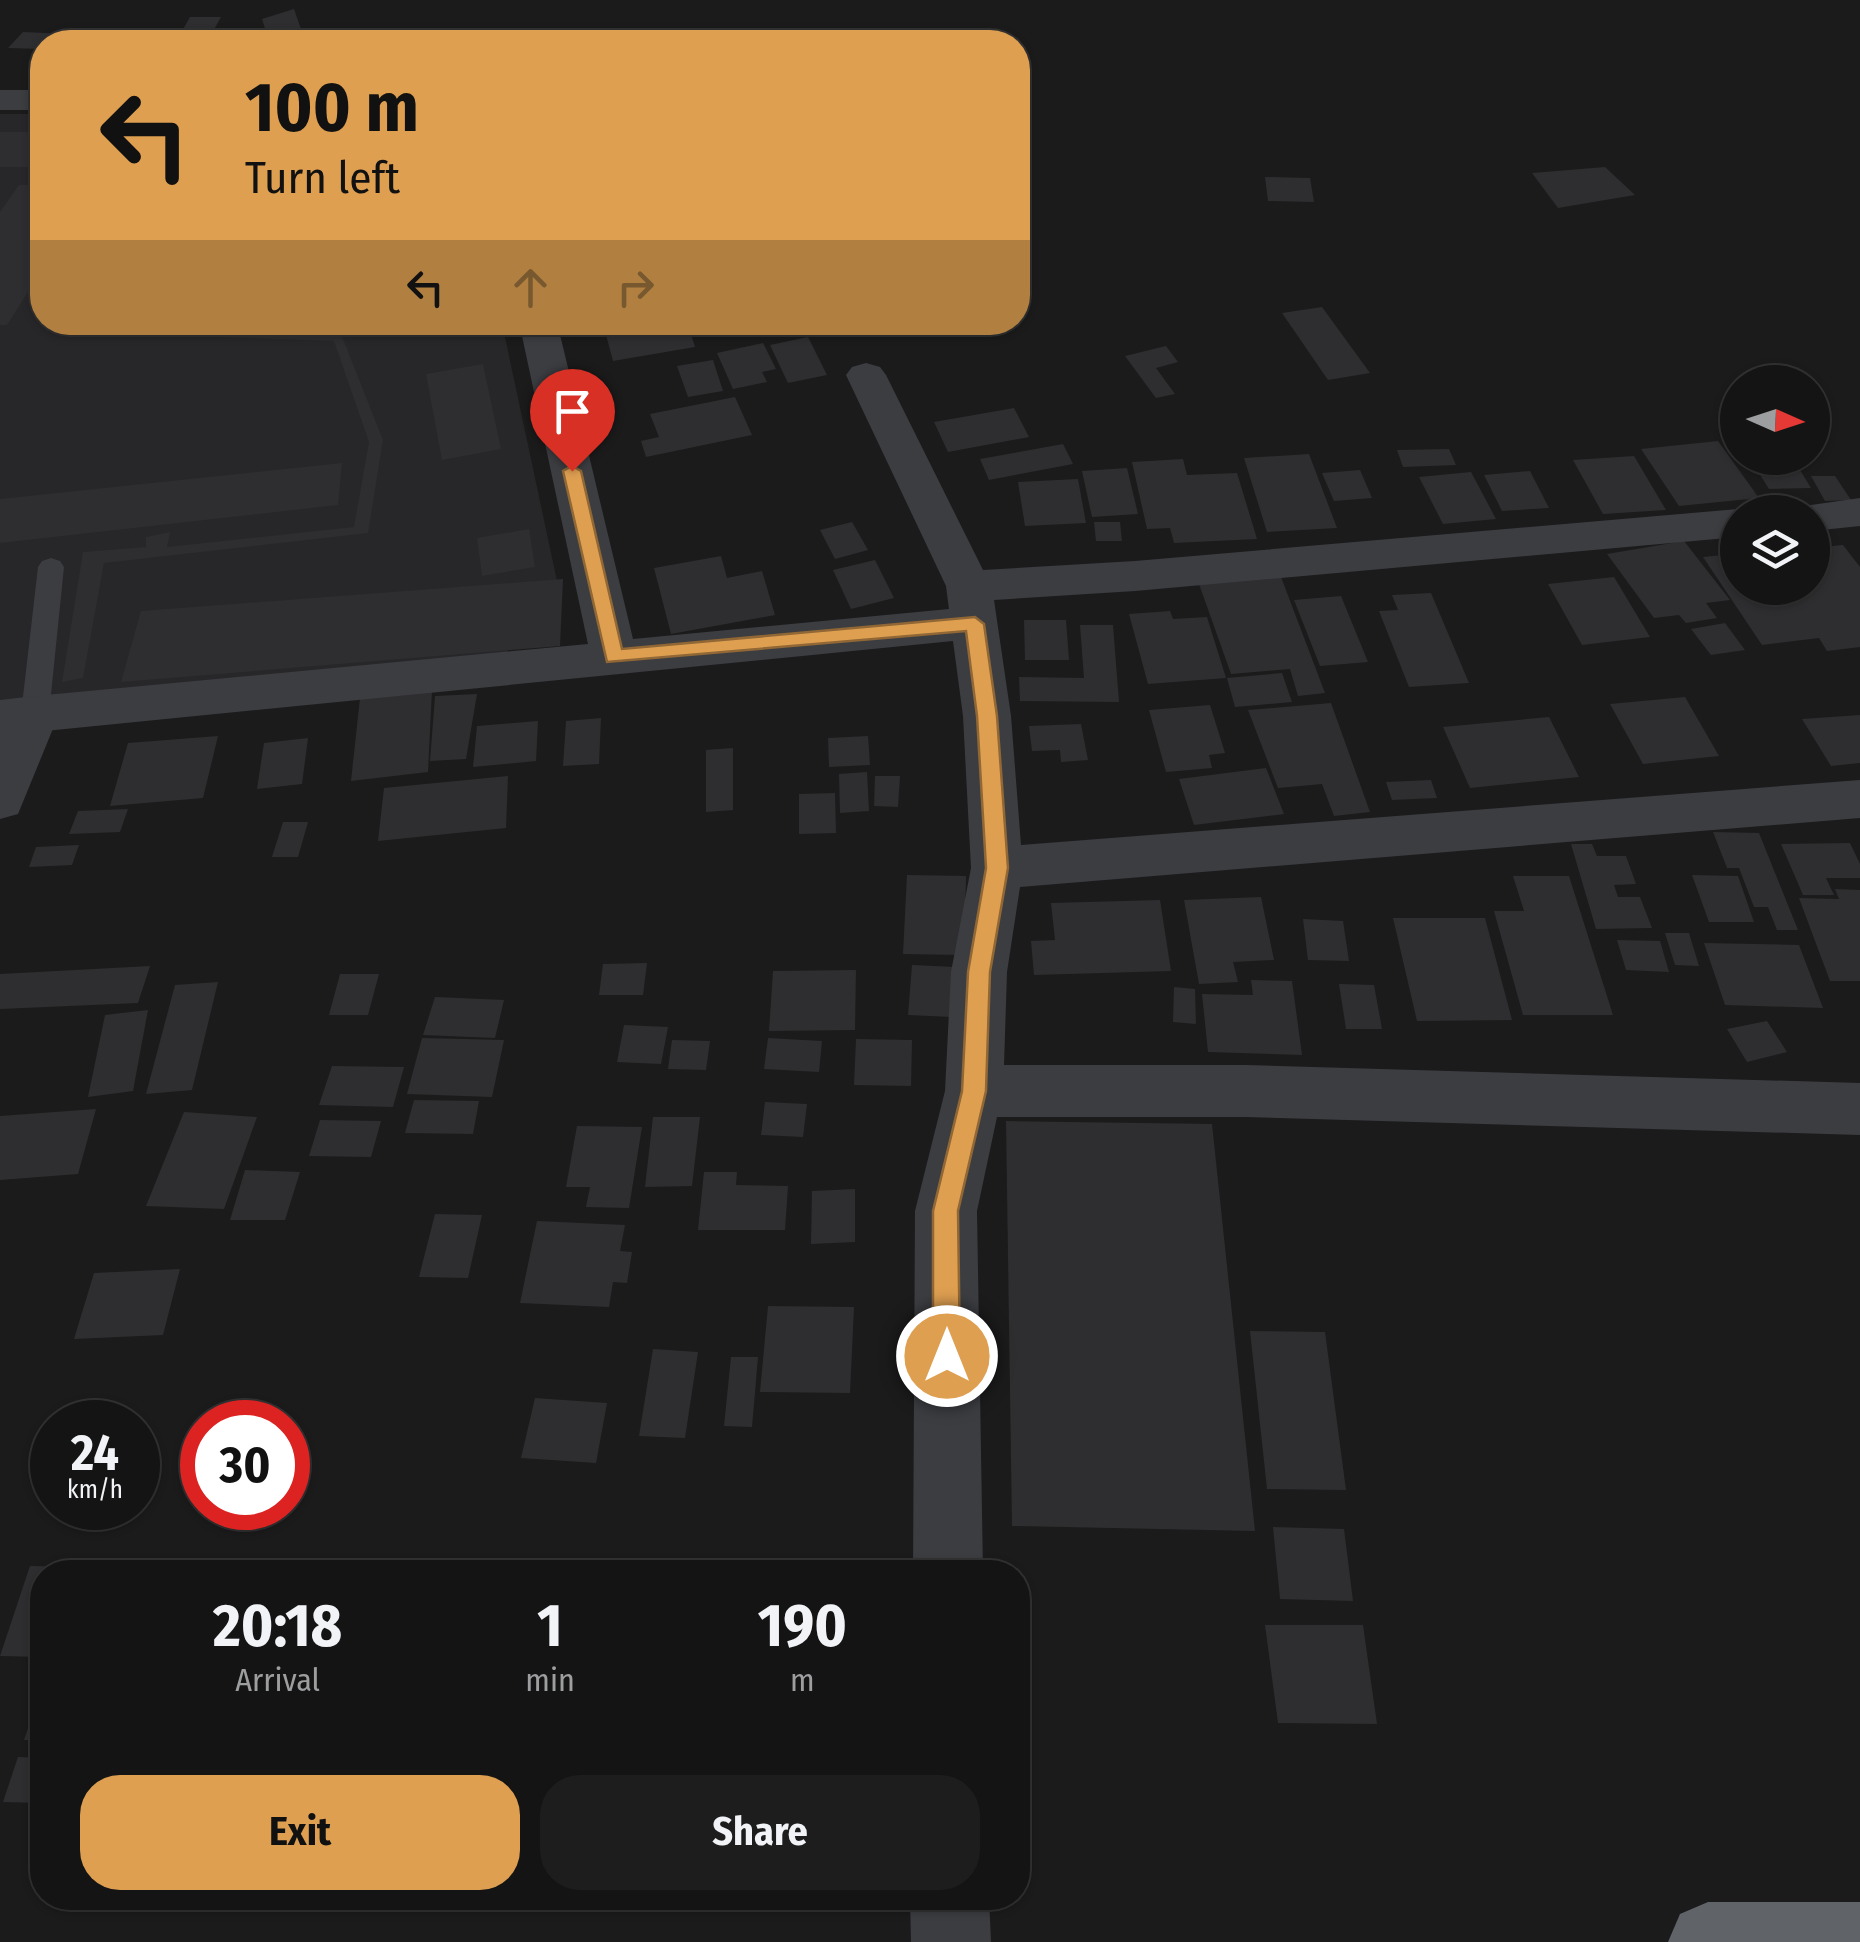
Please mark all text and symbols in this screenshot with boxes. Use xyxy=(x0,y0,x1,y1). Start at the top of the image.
text: 100 m xyxy=(245,66,419,150)
icon: left xyxy=(80,70,210,200)
text: Turn left xyxy=(245,151,400,205)
icon: left xyxy=(398,260,453,315)
icon: ahead xyxy=(503,260,558,315)
icon: right xyxy=(608,260,663,315)
north arrow xyxy=(1720,365,1830,475)
map controls xyxy=(1720,365,1830,605)
pin xyxy=(530,369,615,472)
icon: arrive xyxy=(545,384,600,439)
button: layers xyxy=(1720,495,1830,605)
position arrow xyxy=(895,1304,999,1408)
speed limit sign: 30 xyxy=(180,1400,310,1530)
text: 24 xyxy=(71,1423,119,1483)
text: km/h xyxy=(67,1475,123,1505)
text: 20:18 xyxy=(213,1590,342,1662)
text: 1 xyxy=(537,1590,563,1662)
text: 190 xyxy=(758,1590,847,1662)
text: Arrival xyxy=(235,1661,320,1699)
text: min xyxy=(525,1661,575,1699)
text: m xyxy=(790,1661,815,1699)
button: Exit xyxy=(80,1775,520,1890)
button: Share xyxy=(540,1775,980,1890)

